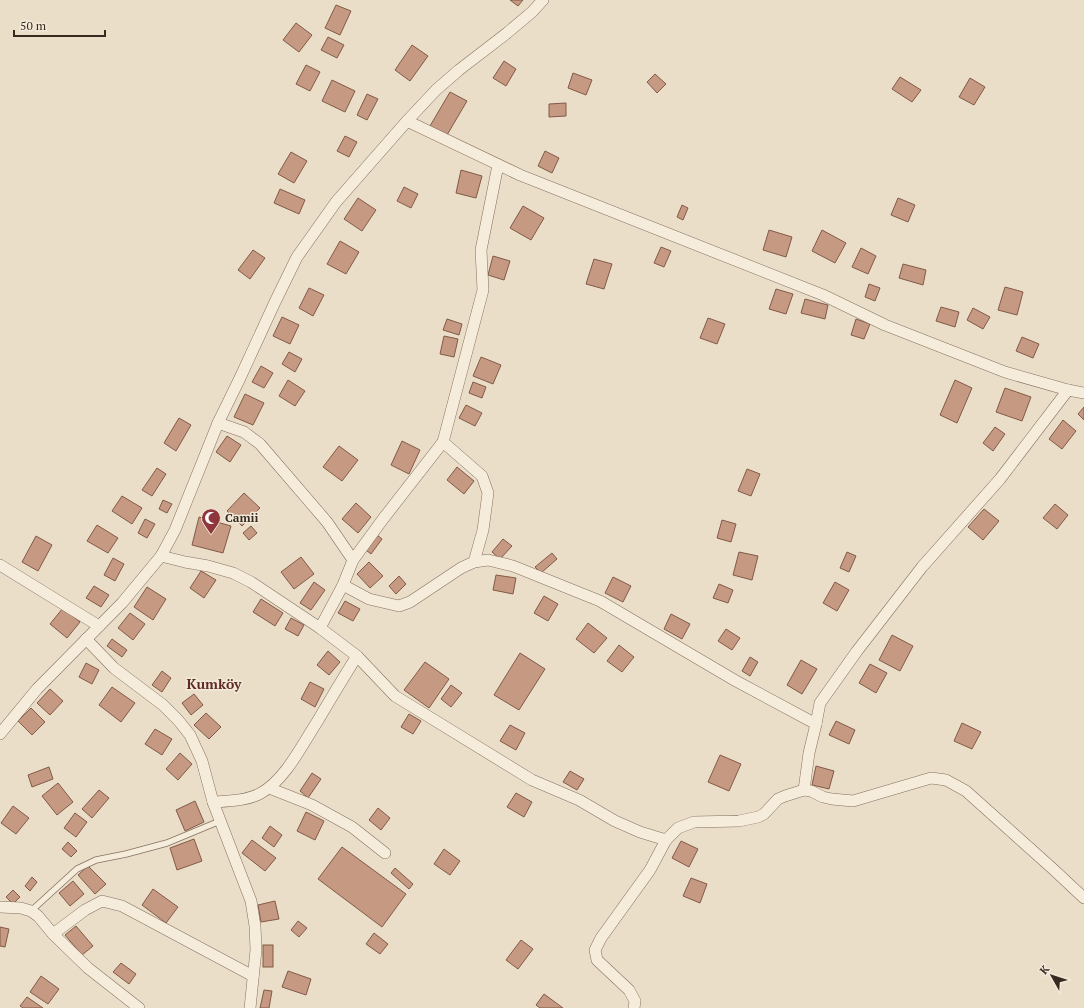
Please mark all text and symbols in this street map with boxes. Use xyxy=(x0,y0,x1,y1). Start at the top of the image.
scale bar xyxy=(14,12,105,38)
text: 50 m xyxy=(20,18,47,33)
mosque icon: Camii xyxy=(200,507,222,535)
place label: Camii xyxy=(225,510,259,525)
district label: Kumköy xyxy=(186,674,242,693)
north arrow xyxy=(1032,956,1072,996)
text: K xyxy=(1036,962,1052,977)

